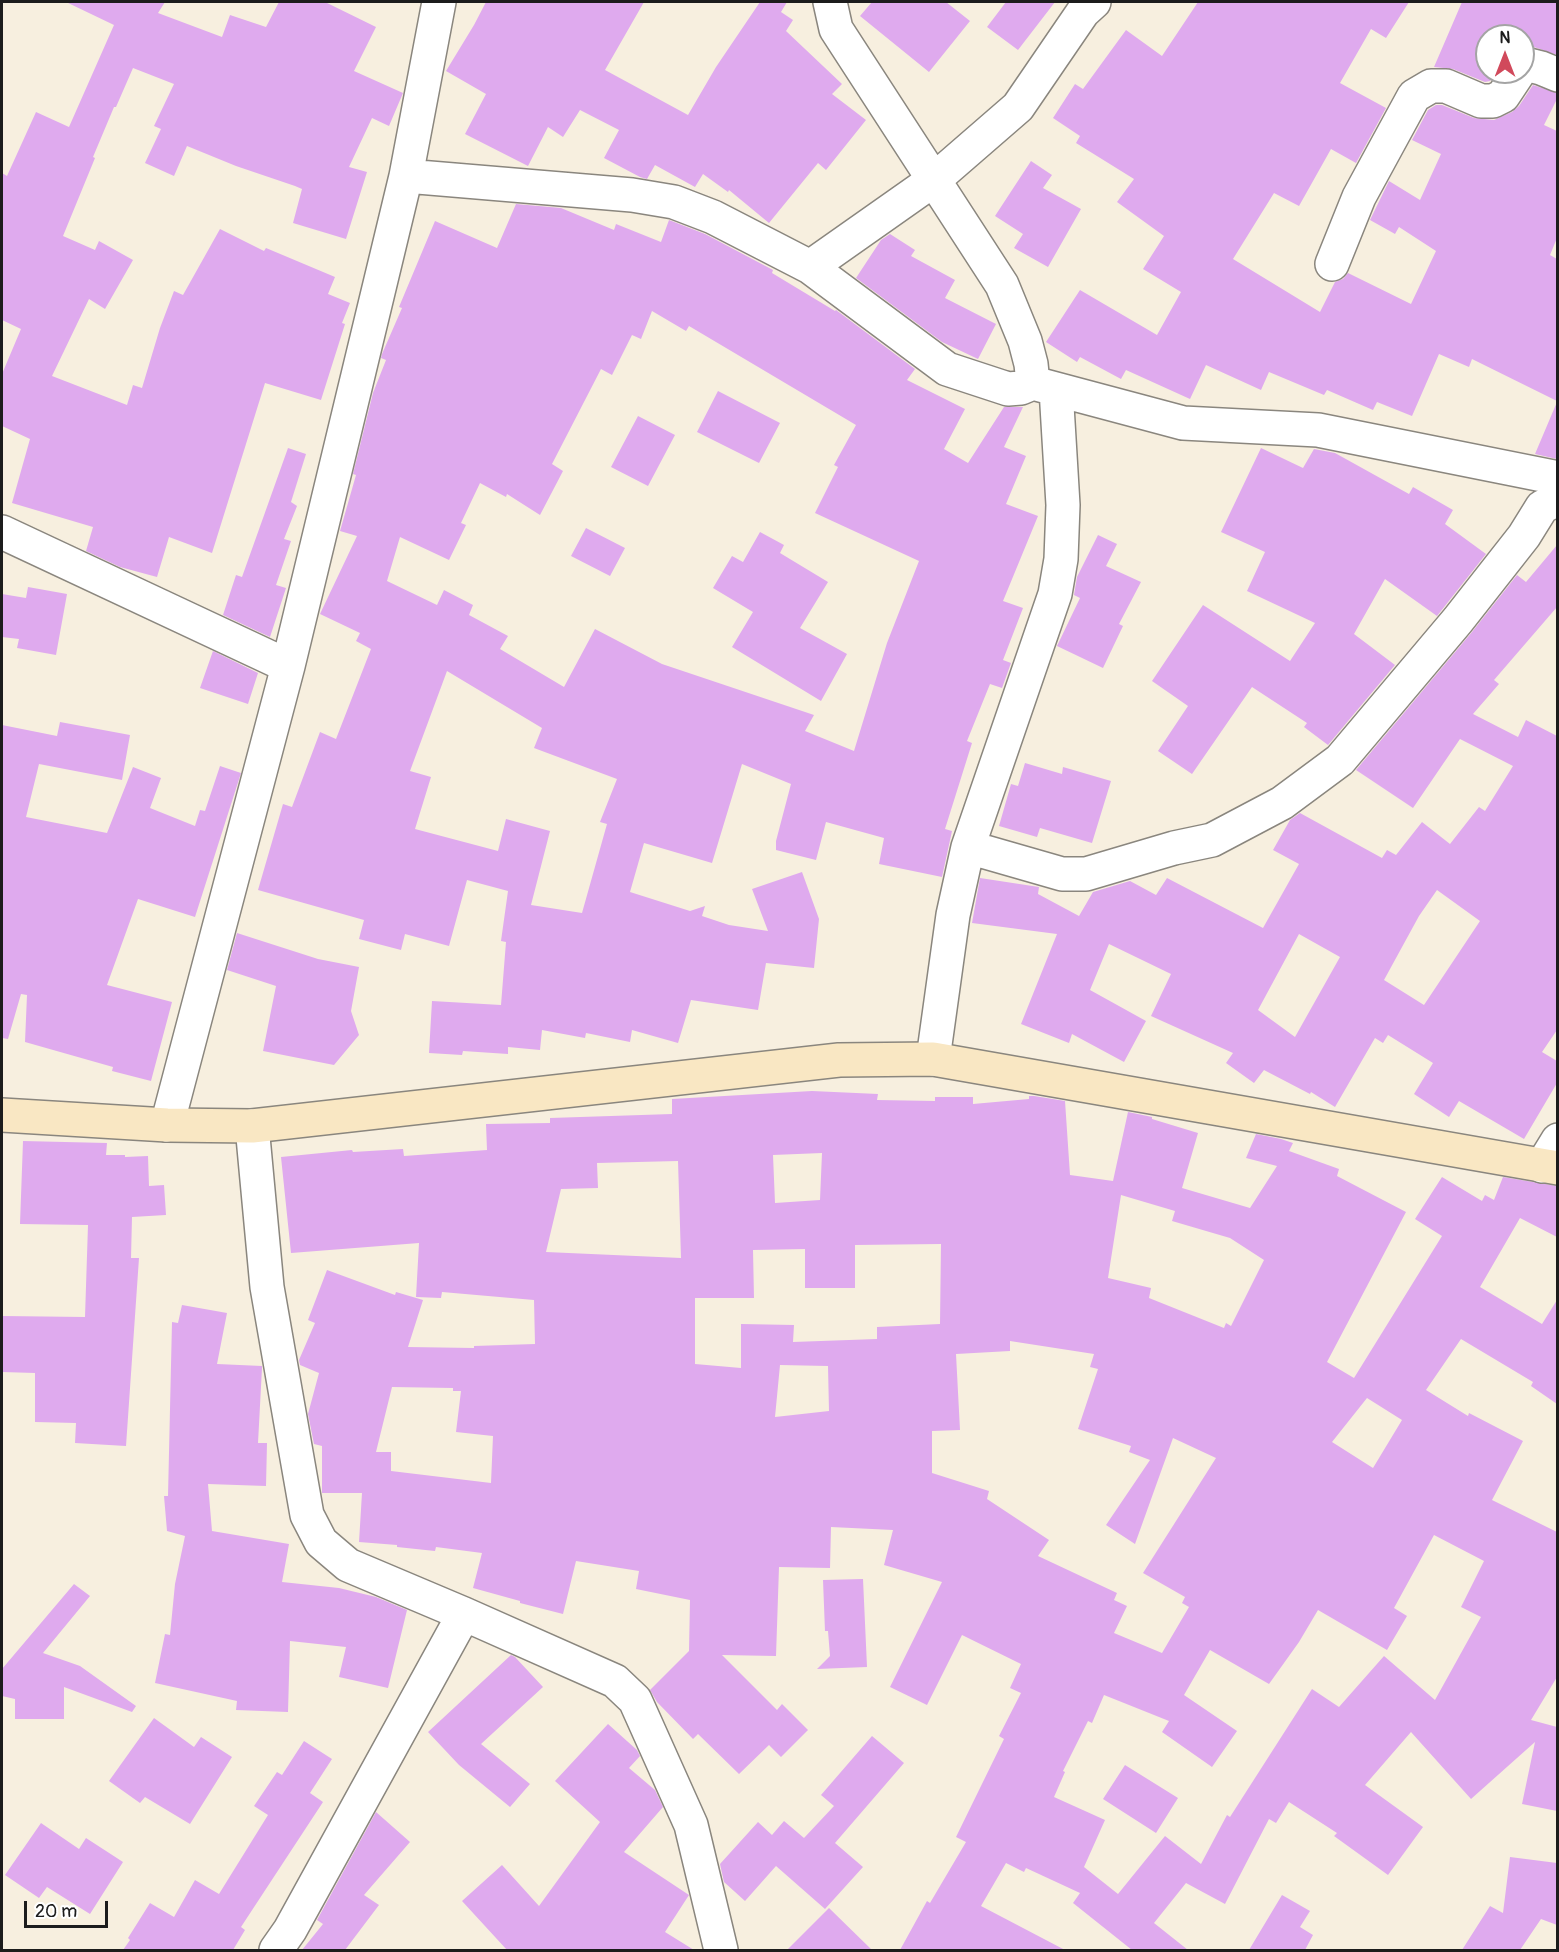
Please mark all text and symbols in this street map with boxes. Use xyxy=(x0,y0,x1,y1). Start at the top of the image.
north arrow xyxy=(1475,24,1535,84)
text: N xyxy=(1500,28,1510,48)
scale bar xyxy=(27,1889,111,1927)
text: 20 m xyxy=(35,1900,77,1923)

